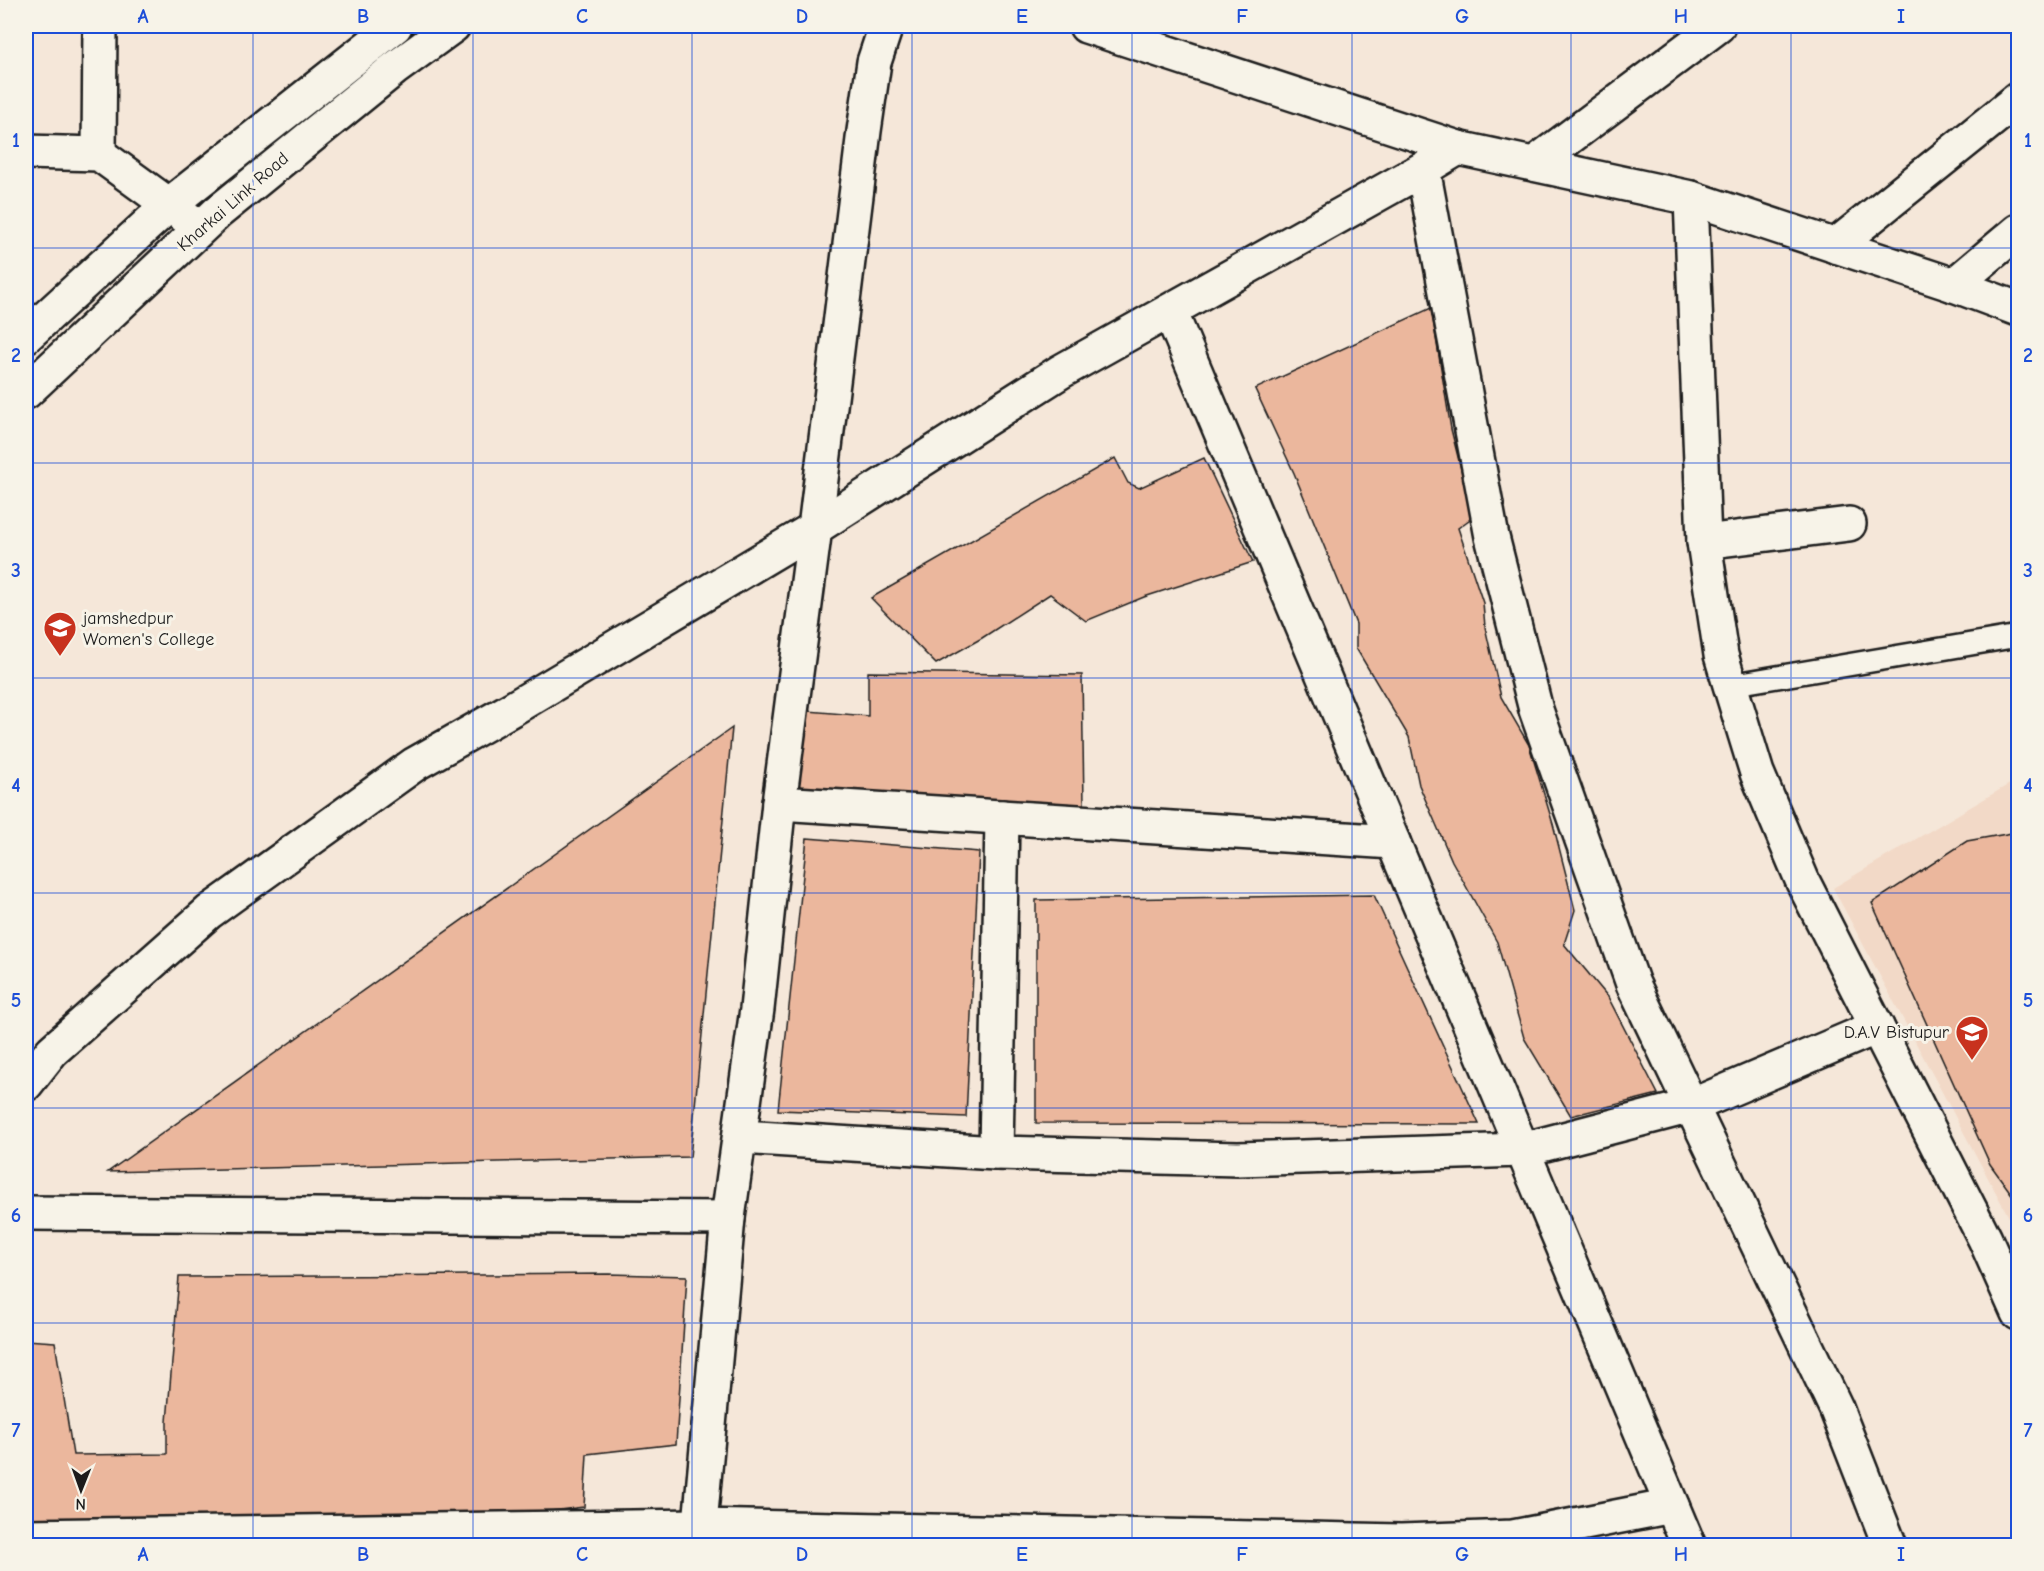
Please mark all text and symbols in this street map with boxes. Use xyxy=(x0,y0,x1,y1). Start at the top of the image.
text: A xyxy=(137,5,149,28)
text: B xyxy=(357,5,369,28)
text: C xyxy=(576,5,588,28)
text: D xyxy=(796,5,808,28)
text: E xyxy=(1016,5,1028,28)
text: F xyxy=(1236,5,1248,28)
text: G xyxy=(1455,5,1469,28)
text: H xyxy=(1674,5,1688,28)
text: I xyxy=(1897,5,1905,28)
text: 1 xyxy=(12,129,20,152)
text: 1 xyxy=(2024,129,2032,152)
street label: Kharkai Link Road xyxy=(173,148,293,256)
text: 2 xyxy=(11,344,21,367)
text: 2 xyxy=(2023,344,2033,367)
text: 3 xyxy=(11,559,21,582)
text: 3 xyxy=(2023,559,2033,582)
place label: jamshedpur Women's College xyxy=(81,608,214,650)
school or university icon: jamshedpur Women's College xyxy=(42,610,78,657)
text: 4 xyxy=(11,774,21,797)
text: 4 xyxy=(2023,774,2033,797)
text: 5 xyxy=(11,989,21,1012)
text: 5 xyxy=(2023,989,2033,1012)
school or university icon: D.A.V Bistupur xyxy=(1954,1014,1990,1061)
place label: D.A.V Bistupur xyxy=(1844,1022,1950,1043)
text: 6 xyxy=(11,1204,21,1227)
text: 6 xyxy=(2023,1204,2033,1227)
text: 7 xyxy=(12,1419,21,1442)
text: 7 xyxy=(2024,1419,2033,1442)
north arrow xyxy=(51,1460,111,1520)
text: N xyxy=(75,1495,86,1513)
text: A xyxy=(137,1543,149,1566)
text: B xyxy=(357,1543,369,1566)
text: C xyxy=(576,1543,588,1566)
text: D xyxy=(796,1543,808,1566)
text: E xyxy=(1016,1543,1028,1566)
text: F xyxy=(1236,1543,1248,1566)
text: G xyxy=(1455,1543,1469,1566)
text: H xyxy=(1674,1543,1688,1566)
text: I xyxy=(1897,1543,1905,1566)

